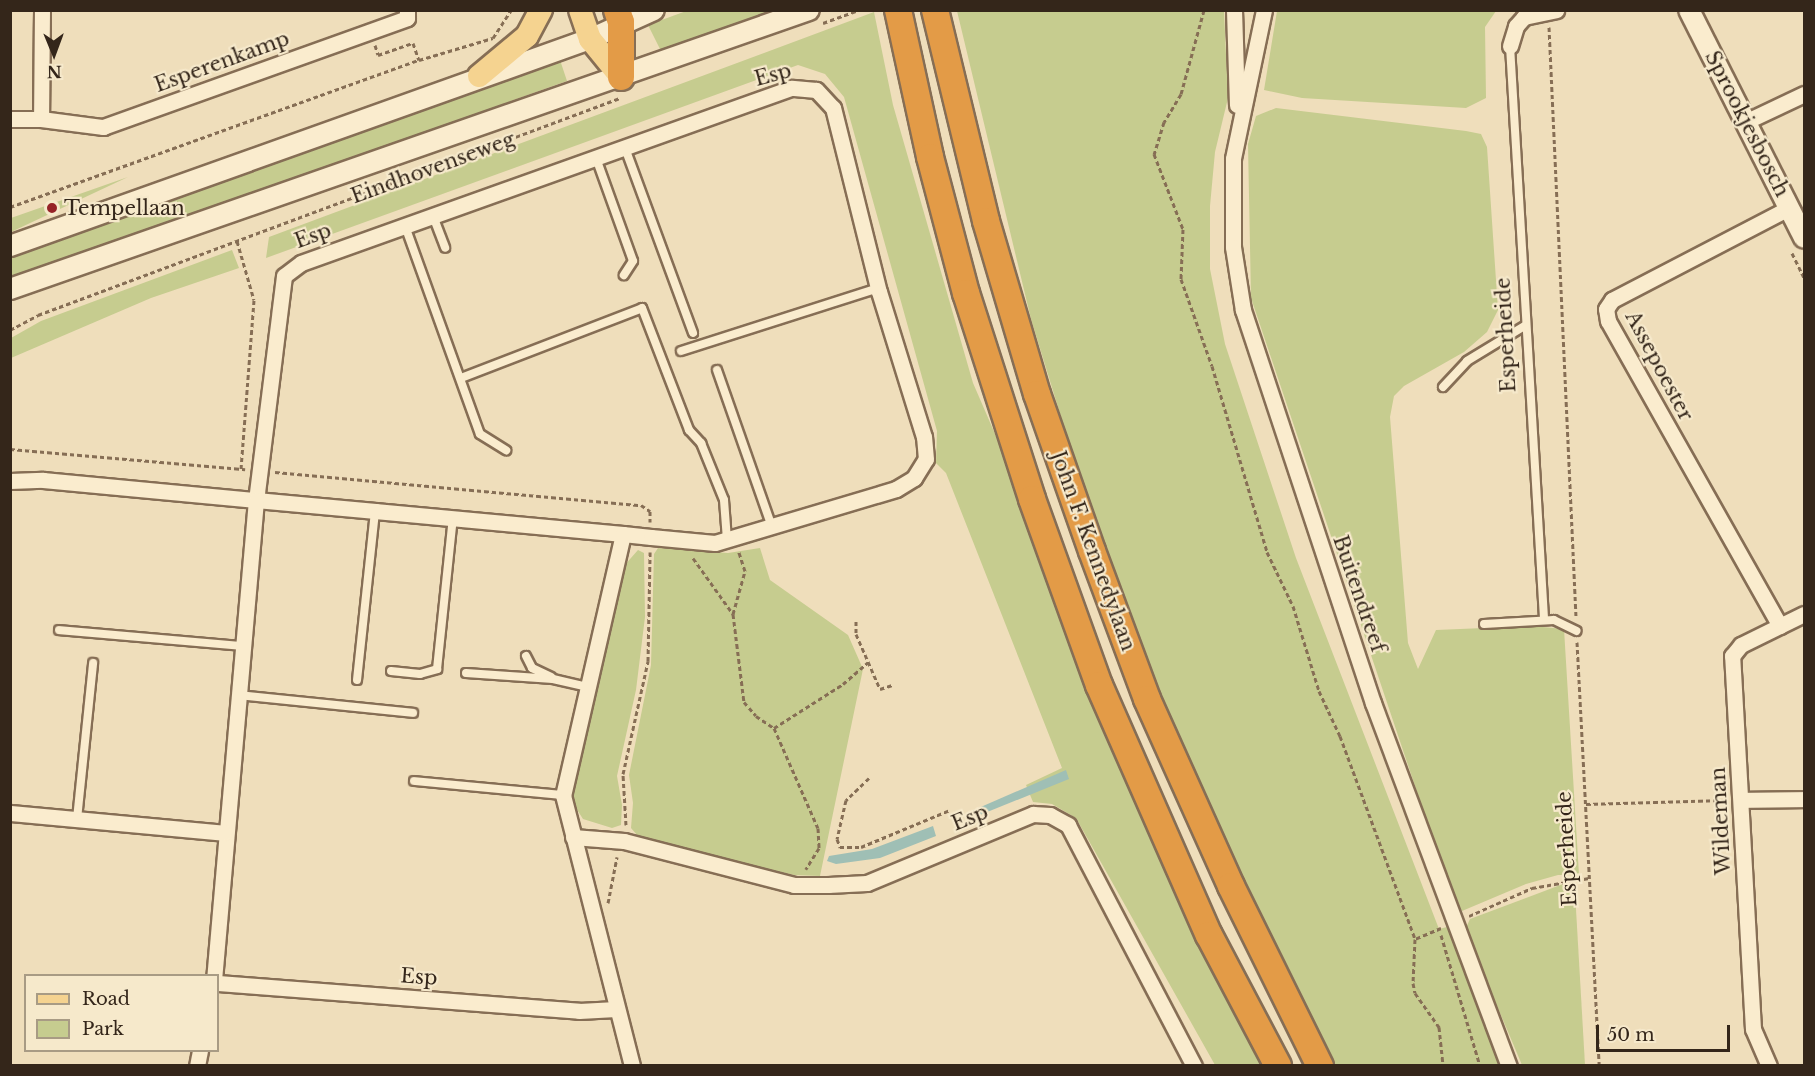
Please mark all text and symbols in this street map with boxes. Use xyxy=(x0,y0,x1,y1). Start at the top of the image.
north arrow xyxy=(24,24,84,84)
street label: Esperenkamp xyxy=(151,27,293,97)
street label: Sprookjesbosch xyxy=(1700,47,1794,201)
street label: Esp xyxy=(752,59,794,91)
text: N xyxy=(47,62,62,82)
street label: Eindhovenseweg xyxy=(348,127,518,209)
place label: Tempellaan xyxy=(64,196,185,220)
marker: Tempellaan xyxy=(45,201,59,215)
street label: Esp xyxy=(291,218,335,254)
street label: Esperheide xyxy=(1491,277,1521,393)
street label: Assepoester xyxy=(1620,307,1698,425)
street label: John F. Kennedylaan xyxy=(1046,448,1140,654)
street label: Buitendreef xyxy=(1328,532,1390,656)
street label: Wildeman xyxy=(1706,766,1736,876)
street label: Esperheide xyxy=(1552,791,1582,907)
street label: Esp xyxy=(948,800,992,836)
street label: Esp xyxy=(400,964,438,990)
legend xyxy=(24,974,219,1052)
text: Road xyxy=(82,988,130,1010)
scale bar xyxy=(1599,1013,1732,1051)
text: Park xyxy=(82,1018,124,1040)
text: 50 m xyxy=(1607,1024,1655,1046)

